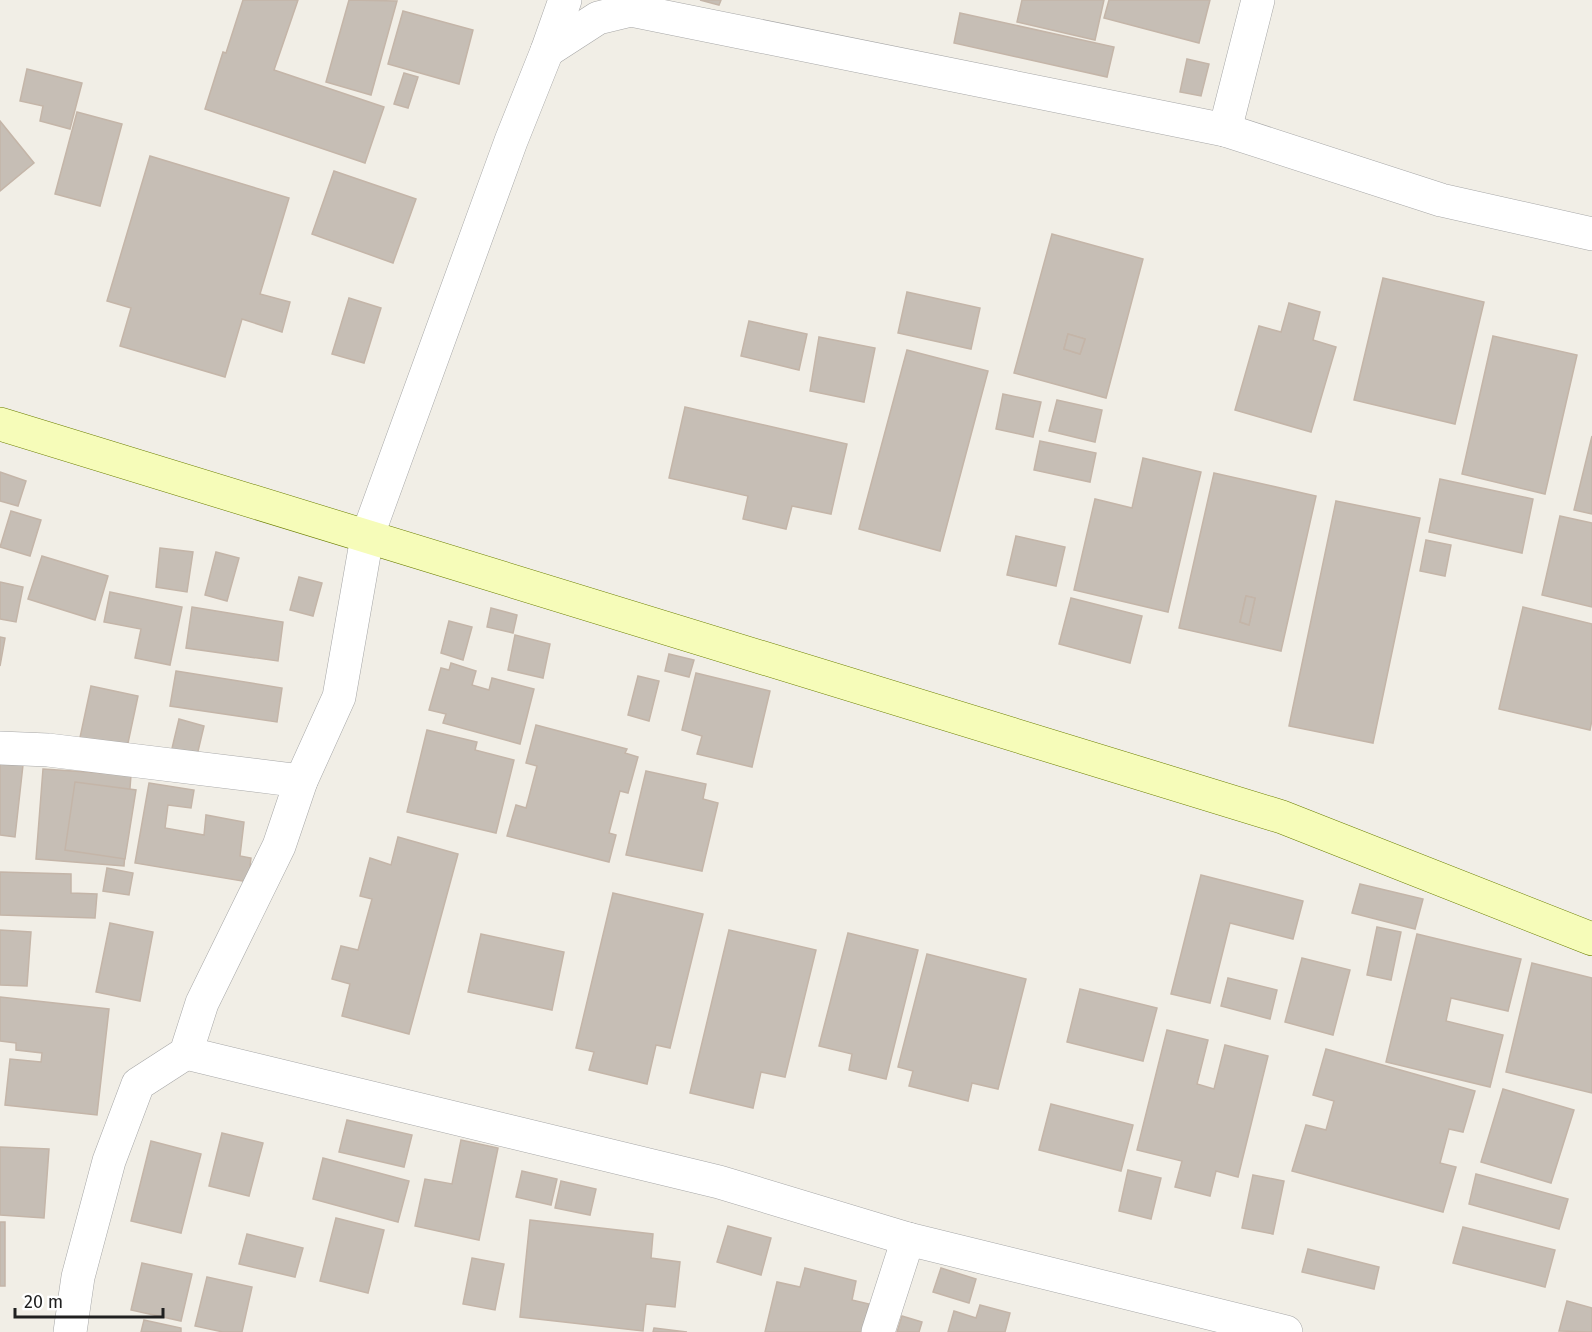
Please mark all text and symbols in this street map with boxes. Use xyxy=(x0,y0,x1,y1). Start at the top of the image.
scale bar xyxy=(15,1281,164,1319)
text: 20 m xyxy=(24,1291,63,1313)

